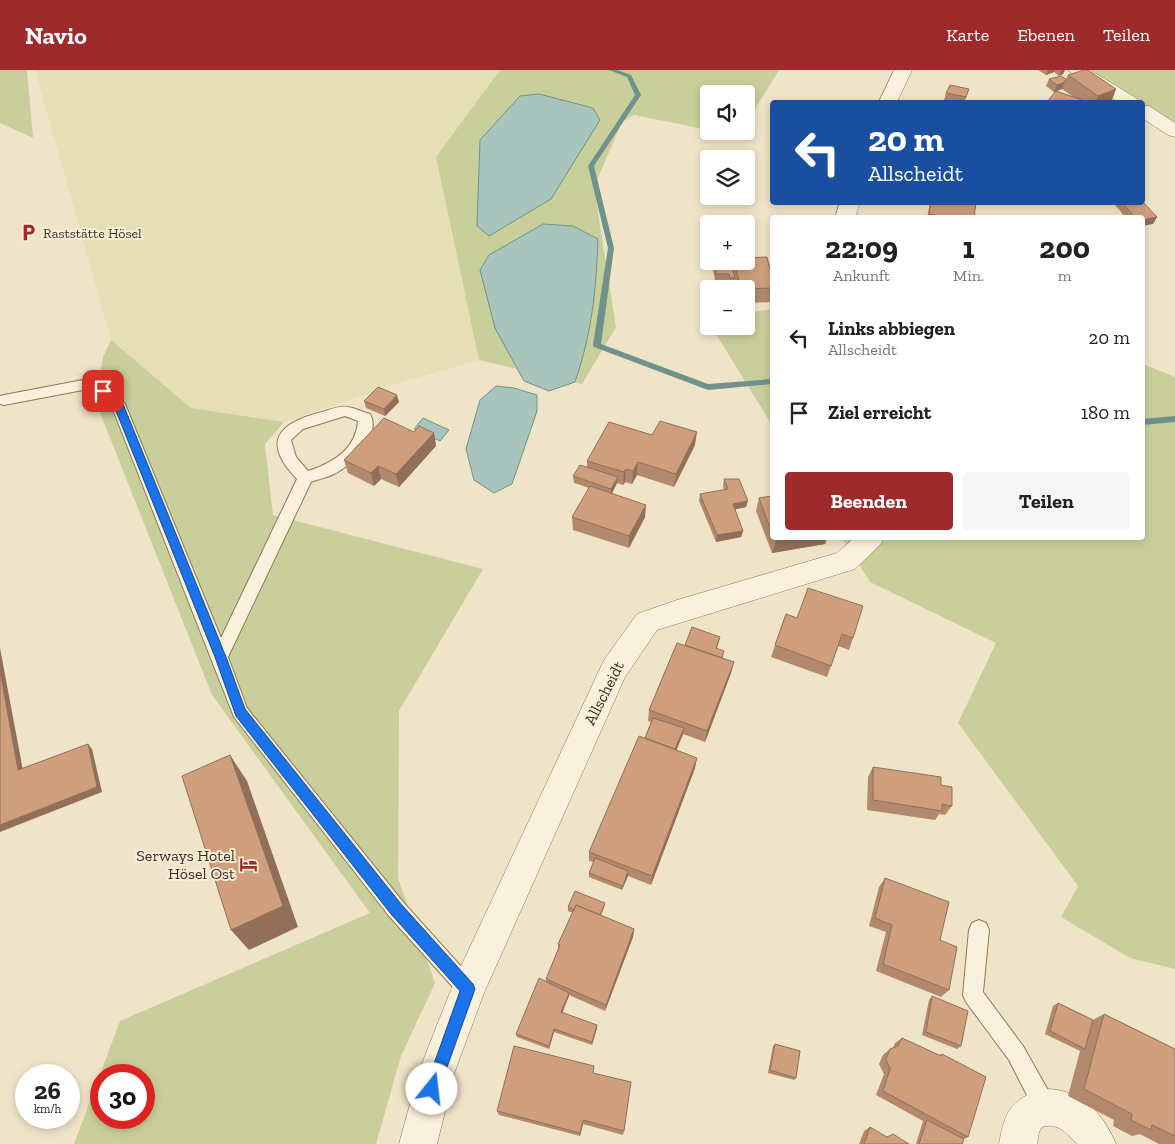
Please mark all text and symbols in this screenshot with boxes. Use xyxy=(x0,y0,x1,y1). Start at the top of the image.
text: Navio xyxy=(25,21,87,50)
text: Karte xyxy=(946,24,989,46)
text: Ebenen xyxy=(1017,24,1075,46)
text: Teilen xyxy=(1103,24,1150,46)
map controls xyxy=(700,85,755,335)
button: sound xyxy=(700,85,755,140)
text: 20 m xyxy=(868,118,944,160)
icon: left xyxy=(785,120,850,185)
button: layers xyxy=(700,150,755,205)
text: Allscheidt xyxy=(868,160,963,187)
button: + xyxy=(700,215,755,270)
parking icon: Raststätte Hösel xyxy=(19,223,39,243)
place label: Raststätte Hösel xyxy=(43,225,142,242)
text: 22:09 xyxy=(825,230,898,266)
text: 1 xyxy=(963,230,975,266)
text: 200 xyxy=(1039,230,1090,266)
text: Ankunft xyxy=(833,266,890,285)
text: Min. xyxy=(953,266,984,285)
text: m xyxy=(1058,266,1072,285)
button: − xyxy=(700,280,755,335)
text: Links abbiegen xyxy=(828,317,955,340)
icon: left xyxy=(785,324,813,352)
text: 20 m xyxy=(1089,326,1130,349)
text: Allscheidt xyxy=(828,340,897,359)
pin xyxy=(82,370,124,412)
icon: arrive xyxy=(89,377,117,405)
icon: arrive xyxy=(785,399,813,427)
text: Ziel erreicht xyxy=(828,401,931,424)
text: 180 m xyxy=(1081,401,1130,424)
button: Beenden xyxy=(785,472,953,530)
button: Teilen xyxy=(963,472,1130,530)
street label: Allscheidt xyxy=(580,658,628,728)
place label: Serways Hotel Hösel Ost xyxy=(136,846,235,883)
hotel icon: Serways Hotel Hösel Ost xyxy=(239,854,259,874)
position arrow xyxy=(405,1062,457,1114)
speed limit sign: 30 xyxy=(90,1064,155,1129)
text: 26 xyxy=(34,1075,61,1105)
text: km/h xyxy=(34,1102,61,1116)

